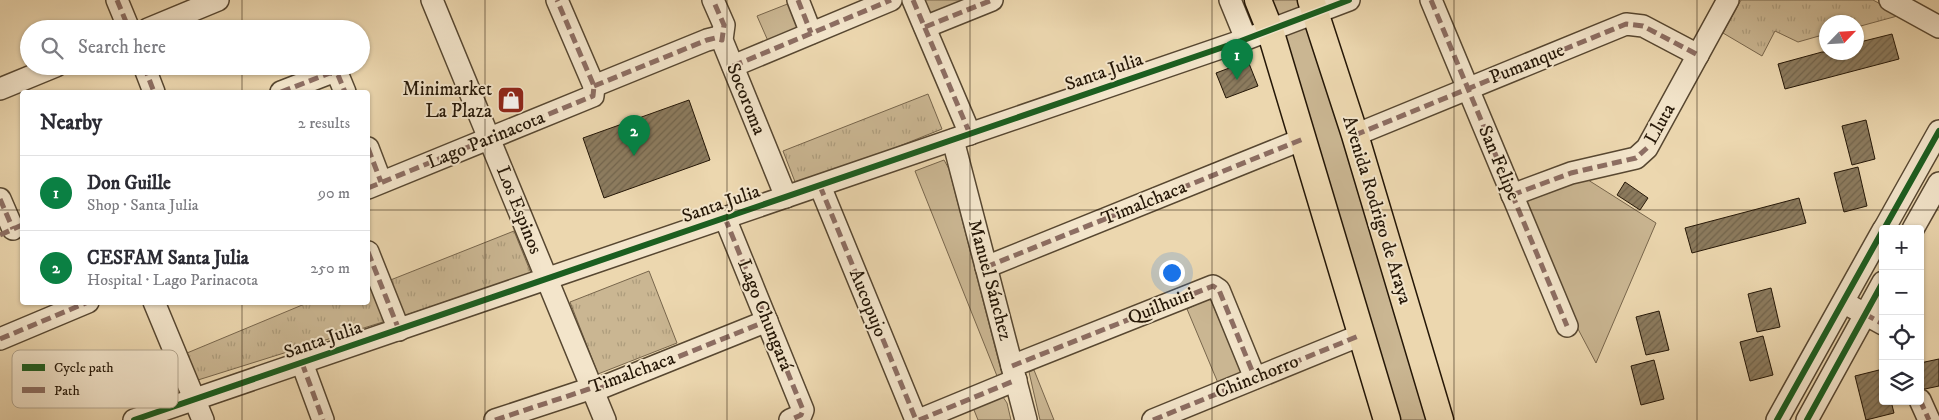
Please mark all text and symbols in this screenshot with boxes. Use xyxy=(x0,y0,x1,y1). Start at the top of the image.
north arrow xyxy=(1819,15,1864,60)
search box xyxy=(20,20,370,75)
icon: search xyxy=(38,34,66,62)
text: Search here xyxy=(78,36,166,59)
pin: 1 xyxy=(1221,39,1253,80)
street label: Pumanque xyxy=(1486,39,1568,90)
street label: Santa Julia xyxy=(1062,48,1146,96)
street label: Socoroma xyxy=(721,60,771,138)
place label: Minimarket La Plaza xyxy=(402,78,492,123)
shop icon: Minimarket La Plaza xyxy=(496,85,526,115)
street label: Lluta xyxy=(1640,100,1680,148)
street label: Lago Parinacota xyxy=(424,106,548,174)
text: Nearby xyxy=(40,110,102,136)
text: 2 results xyxy=(298,113,350,133)
street label: Avenida Rodrigo de Araya xyxy=(1337,113,1417,307)
pin: 2 xyxy=(618,115,650,156)
street label: San Felipe xyxy=(1473,122,1525,204)
street label: Los Espinos xyxy=(491,163,547,257)
text: Don Guille xyxy=(87,172,171,195)
street label: Timalchaca xyxy=(1098,176,1190,230)
street label: Santa Julia xyxy=(679,180,763,228)
text: 1 xyxy=(53,183,59,203)
text: 90 m xyxy=(318,183,350,203)
text: Shop · Santa Julia xyxy=(87,195,199,215)
street label: Manuel Sánchez xyxy=(963,217,1017,343)
map controls xyxy=(1879,225,1924,405)
button: + xyxy=(1879,225,1924,270)
text: CESFAM Santa Julia xyxy=(87,247,249,270)
street label: Lago Chungará xyxy=(732,256,798,374)
text: 2 xyxy=(52,258,60,278)
text: 250 m xyxy=(310,258,350,278)
your location xyxy=(1159,260,1185,286)
street label: Aucopujo xyxy=(844,266,892,340)
text: Hospital · Lago Parinacota xyxy=(87,270,258,290)
button: − xyxy=(1879,270,1924,315)
street label: Quilhuiri xyxy=(1124,282,1198,330)
button: locate xyxy=(1879,315,1924,360)
street label: Santa Julia xyxy=(281,316,365,364)
street label: Timalchaca xyxy=(586,347,678,399)
legend xyxy=(12,350,178,408)
street label: Chinchorro xyxy=(1212,350,1302,404)
text: Cycle path xyxy=(54,359,114,377)
button: layers xyxy=(1879,360,1924,405)
text: Path xyxy=(54,382,81,400)

